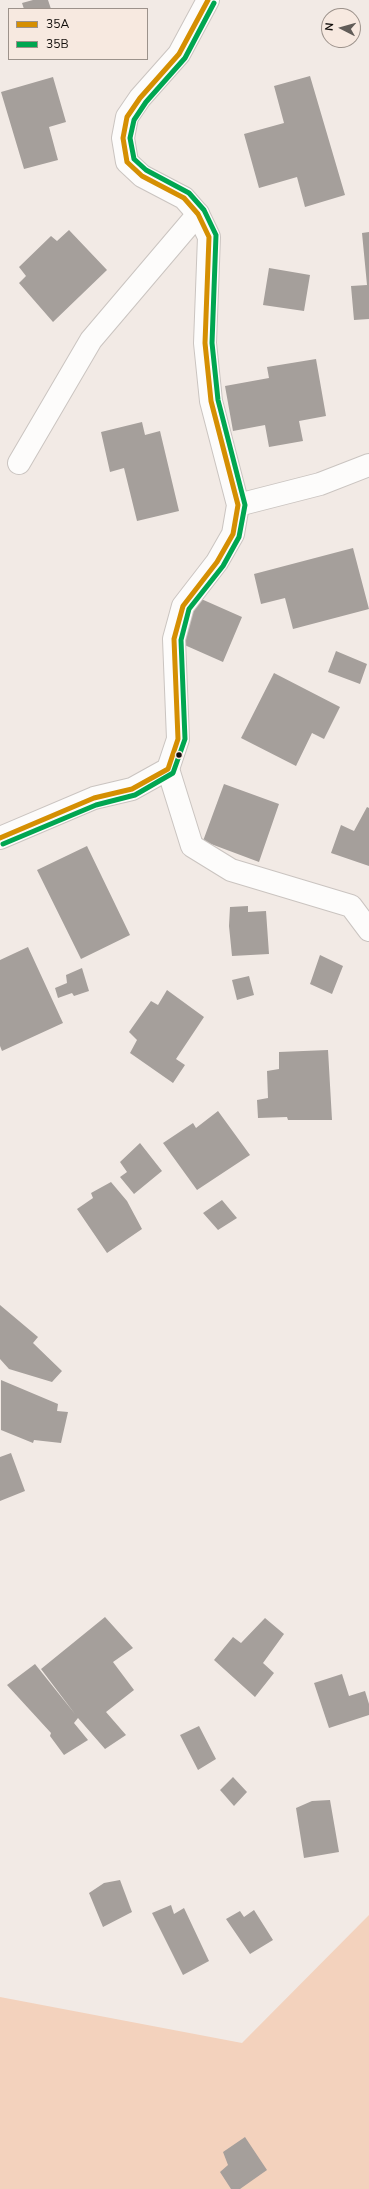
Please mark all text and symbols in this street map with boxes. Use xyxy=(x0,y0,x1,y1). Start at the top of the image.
legend xyxy=(8,8,148,60)
north arrow xyxy=(321,8,361,48)
text: 35A xyxy=(46,16,69,32)
text: N xyxy=(322,22,337,32)
text: 35B xyxy=(46,36,69,52)
unlabelled marker xyxy=(174,750,184,760)

